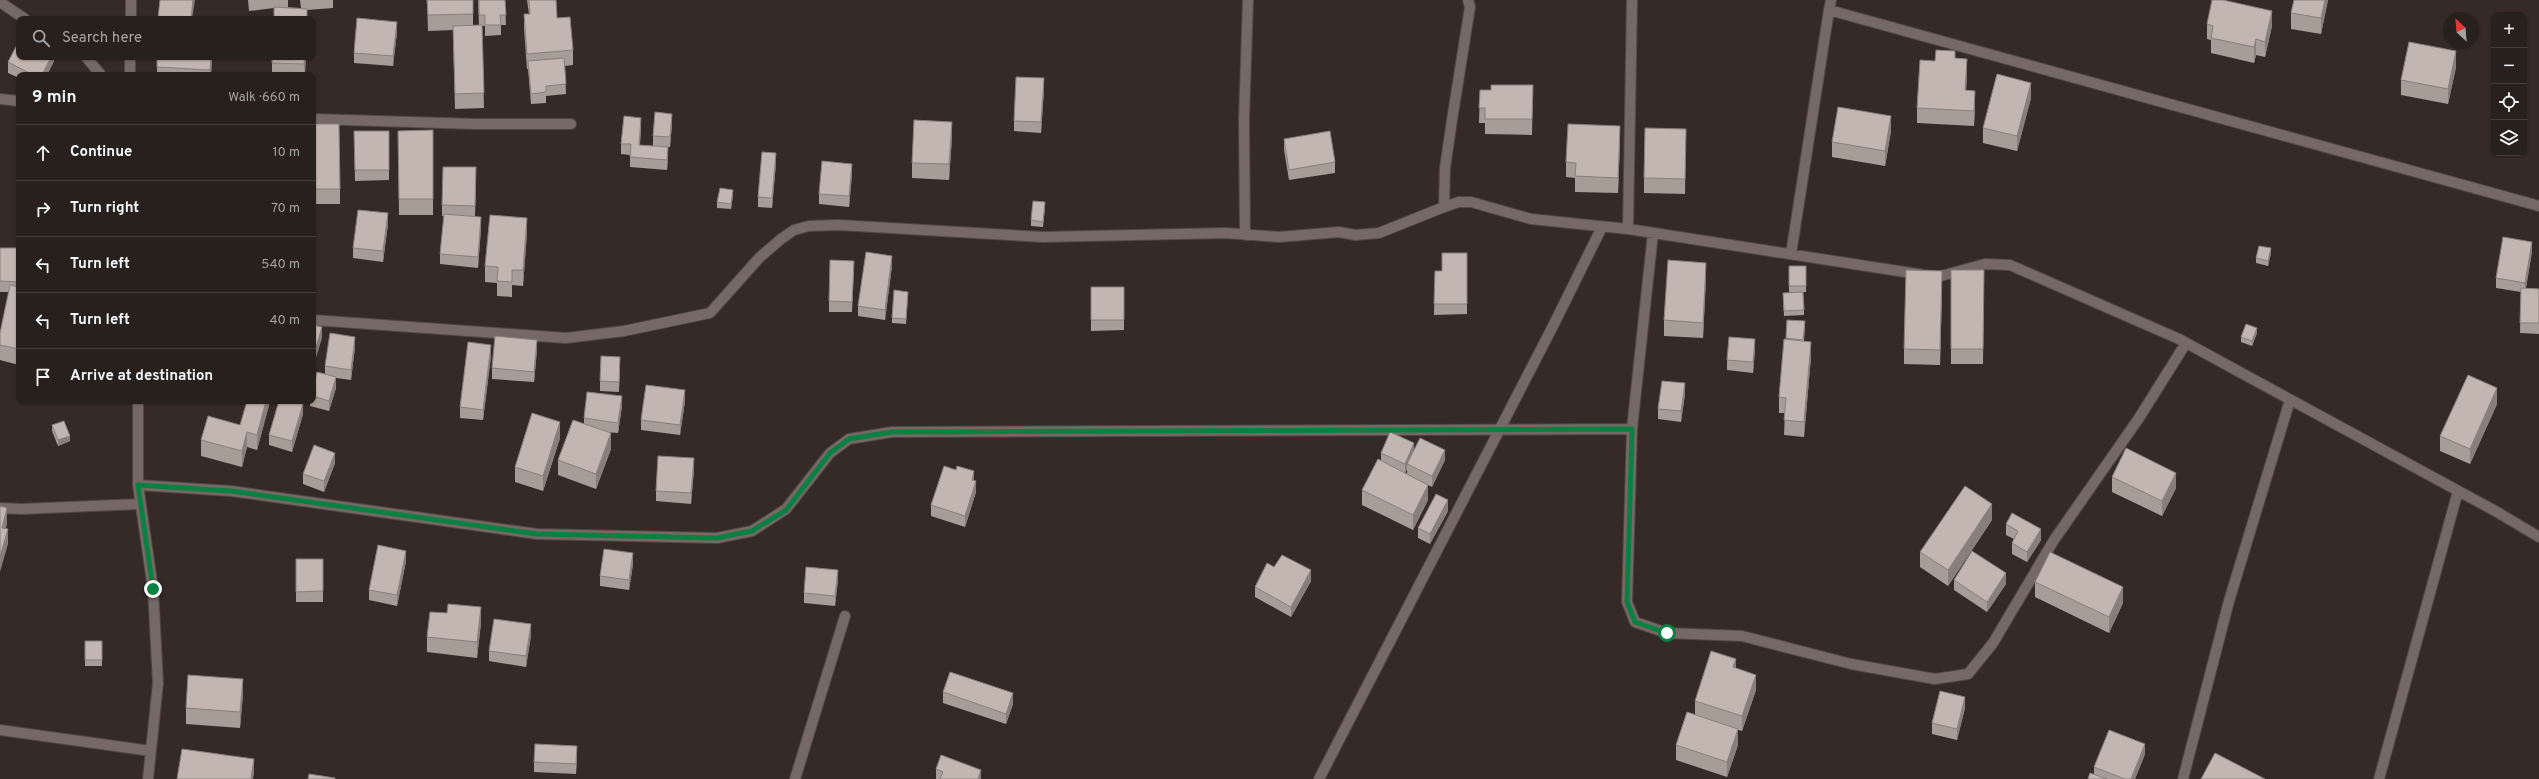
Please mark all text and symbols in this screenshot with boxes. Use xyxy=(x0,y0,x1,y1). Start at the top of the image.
north arrow xyxy=(2443,12,2479,48)
map controls xyxy=(2491,12,2527,156)
button: + xyxy=(2491,12,2527,48)
search box xyxy=(16,16,316,60)
icon: search xyxy=(30,27,52,49)
text: Search here xyxy=(62,29,142,48)
button: − xyxy=(2491,48,2527,84)
button: locate xyxy=(2491,84,2527,120)
text: 9 min xyxy=(32,87,76,109)
text: Walk · 660 m xyxy=(228,90,300,106)
button: layers xyxy=(2491,120,2527,156)
icon: ahead xyxy=(32,142,54,164)
text: Continue xyxy=(70,143,132,162)
text: 10 m xyxy=(273,145,300,161)
icon: right xyxy=(32,198,54,220)
text: Turn right xyxy=(70,199,139,218)
text: 70 m xyxy=(271,201,300,217)
icon: left xyxy=(32,254,54,276)
text: Turn left xyxy=(70,255,130,274)
text: 540 m xyxy=(261,257,300,273)
icon: left xyxy=(32,310,54,332)
text: Turn left xyxy=(70,311,130,330)
text: 40 m xyxy=(270,313,300,329)
icon: arrive xyxy=(32,366,54,388)
text: Arrive at destination xyxy=(70,367,213,386)
route end xyxy=(144,580,162,598)
route start xyxy=(1658,624,1676,642)

